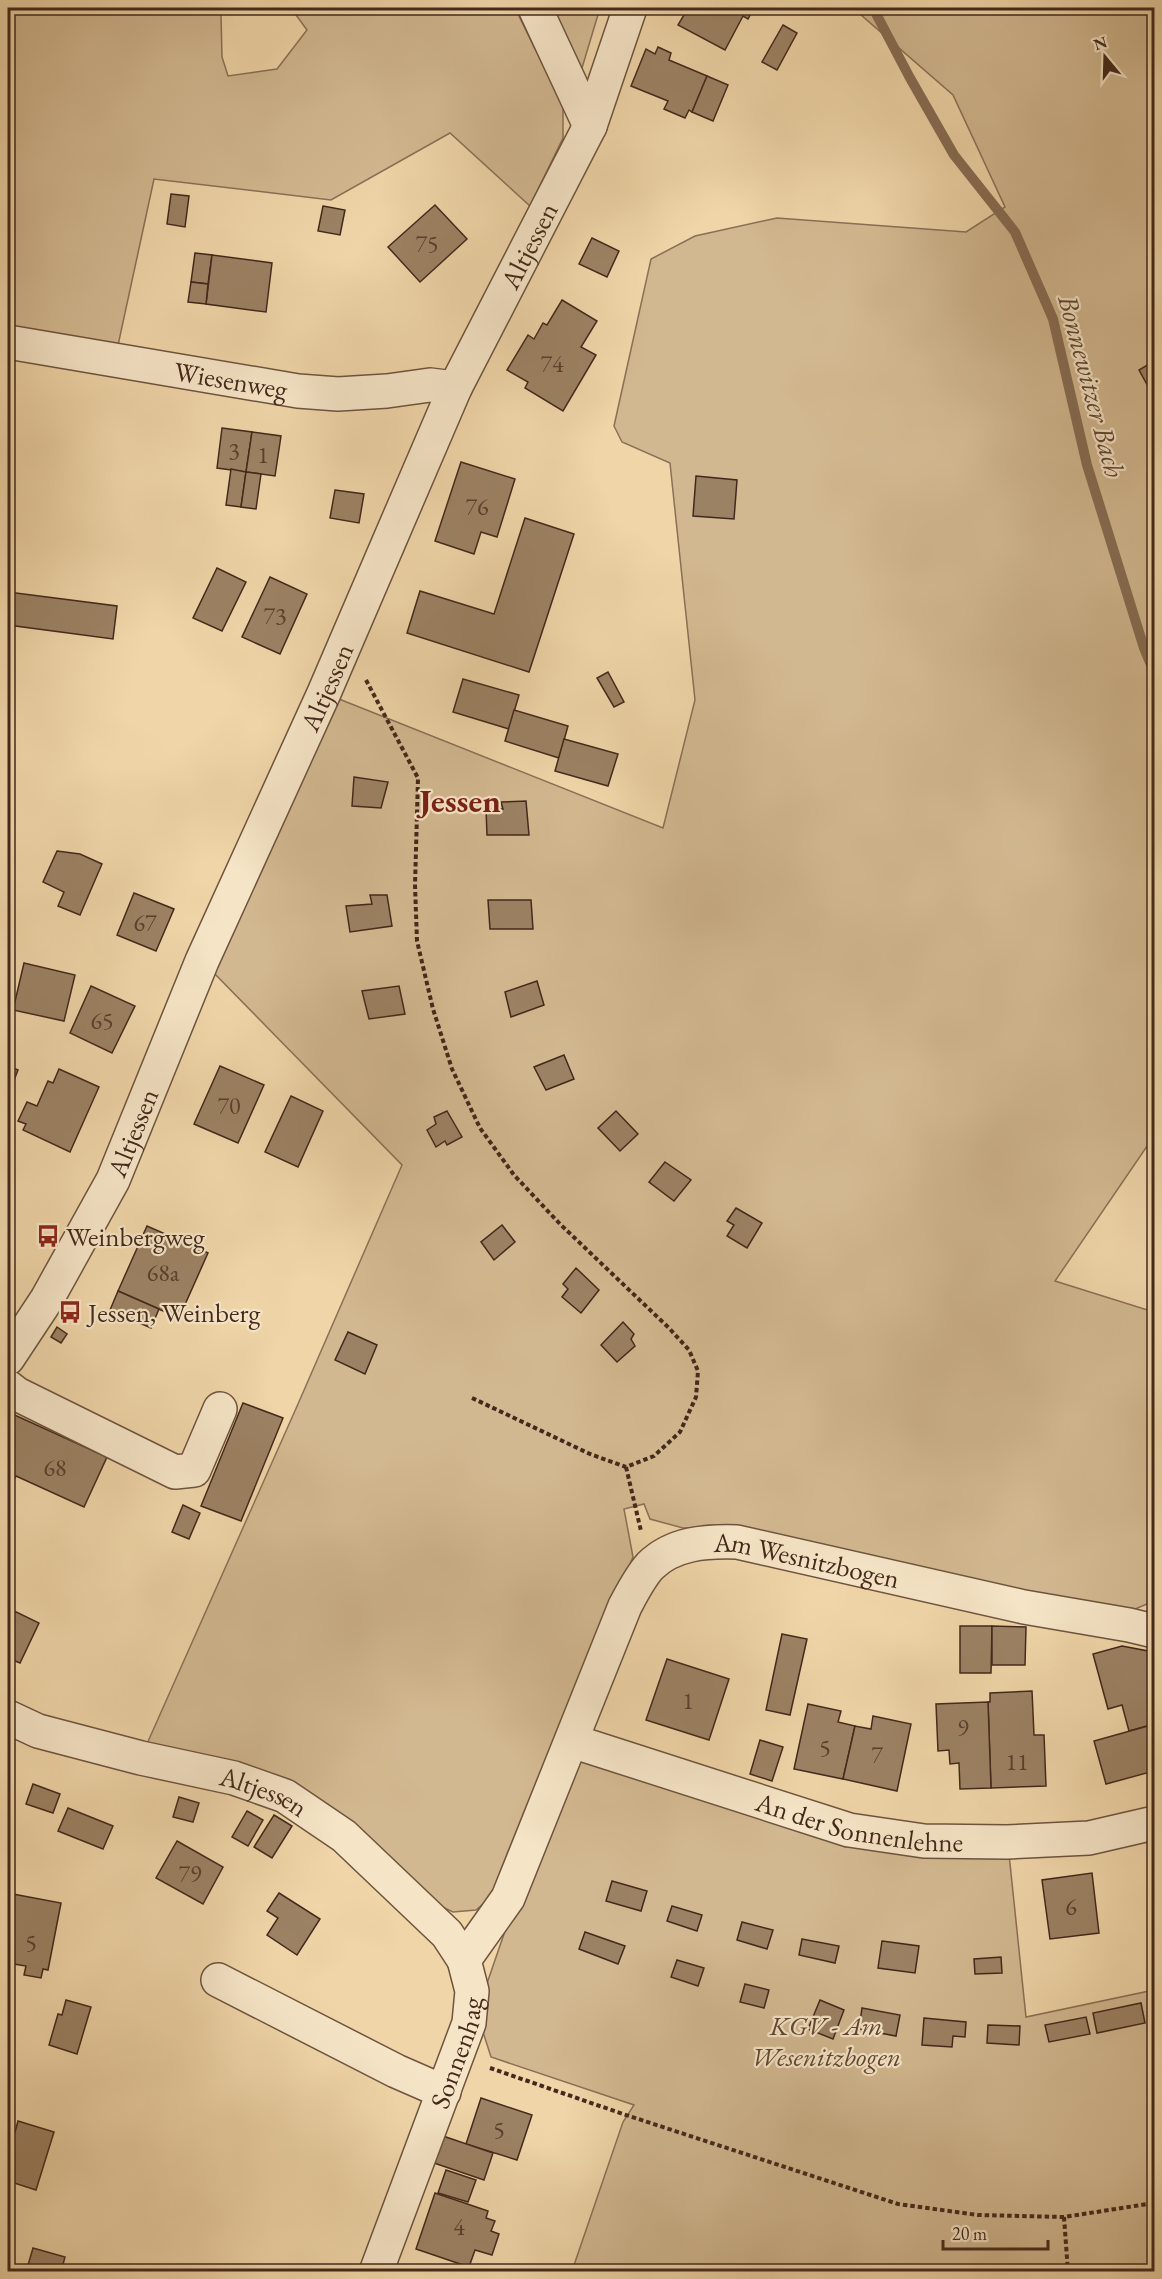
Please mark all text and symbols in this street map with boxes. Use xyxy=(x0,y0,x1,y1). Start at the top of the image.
north arrow xyxy=(1075,27,1135,87)
text: N xyxy=(1091,31,1110,55)
street label: Altjessen xyxy=(491,196,565,295)
house number: 75 xyxy=(415,228,439,259)
water label: Bonnewitzer Bach xyxy=(1050,290,1134,482)
house number: 74 xyxy=(540,348,564,379)
street label: Wiesenweg xyxy=(172,353,290,406)
house number: 3 xyxy=(228,435,240,466)
house number: 1 xyxy=(257,439,269,470)
house number: 76 xyxy=(465,491,489,522)
house number: 73 xyxy=(263,600,287,631)
street label: Altjessen xyxy=(291,638,361,738)
district label: Jessen xyxy=(416,779,501,822)
house number: 67 xyxy=(133,907,157,938)
house number: 65 xyxy=(90,1005,114,1036)
street label: Altjessen xyxy=(98,1083,166,1183)
house number: 70 xyxy=(217,1090,241,1121)
place label: Weinbergweg xyxy=(66,1219,205,1254)
bus stop icon: Weinbergweg xyxy=(35,1223,61,1249)
house number: 68a xyxy=(147,1257,180,1288)
place label: Jessen, Weinberg xyxy=(86,1295,260,1330)
bus stop icon: Jessen, Weinberg xyxy=(57,1299,83,1325)
house number: 68 xyxy=(43,1452,67,1483)
street label: Am Wesnitzbogen xyxy=(712,1524,903,1596)
house number: 1 xyxy=(682,1685,694,1716)
house number: 9 xyxy=(957,1712,969,1743)
house number: 5 xyxy=(819,1732,831,1763)
house number: 7 xyxy=(871,1739,883,1770)
house number: 11 xyxy=(1005,1746,1029,1777)
street label: Altjessen xyxy=(216,1758,315,1824)
street label: An der Sonnenlehne xyxy=(750,1783,963,1859)
house number: 79 xyxy=(178,1858,202,1889)
house number: 6 xyxy=(1065,1891,1077,1922)
house number: 5 xyxy=(25,1927,37,1958)
street label: Sonnenhag xyxy=(421,1995,489,2113)
park label: KGV - Am Wesenitzbogen xyxy=(751,2008,901,2074)
house number: 5 xyxy=(493,2114,505,2145)
house number: 4 xyxy=(453,2211,465,2242)
scale bar xyxy=(943,2213,1048,2251)
text: 20 m xyxy=(952,2222,987,2245)

